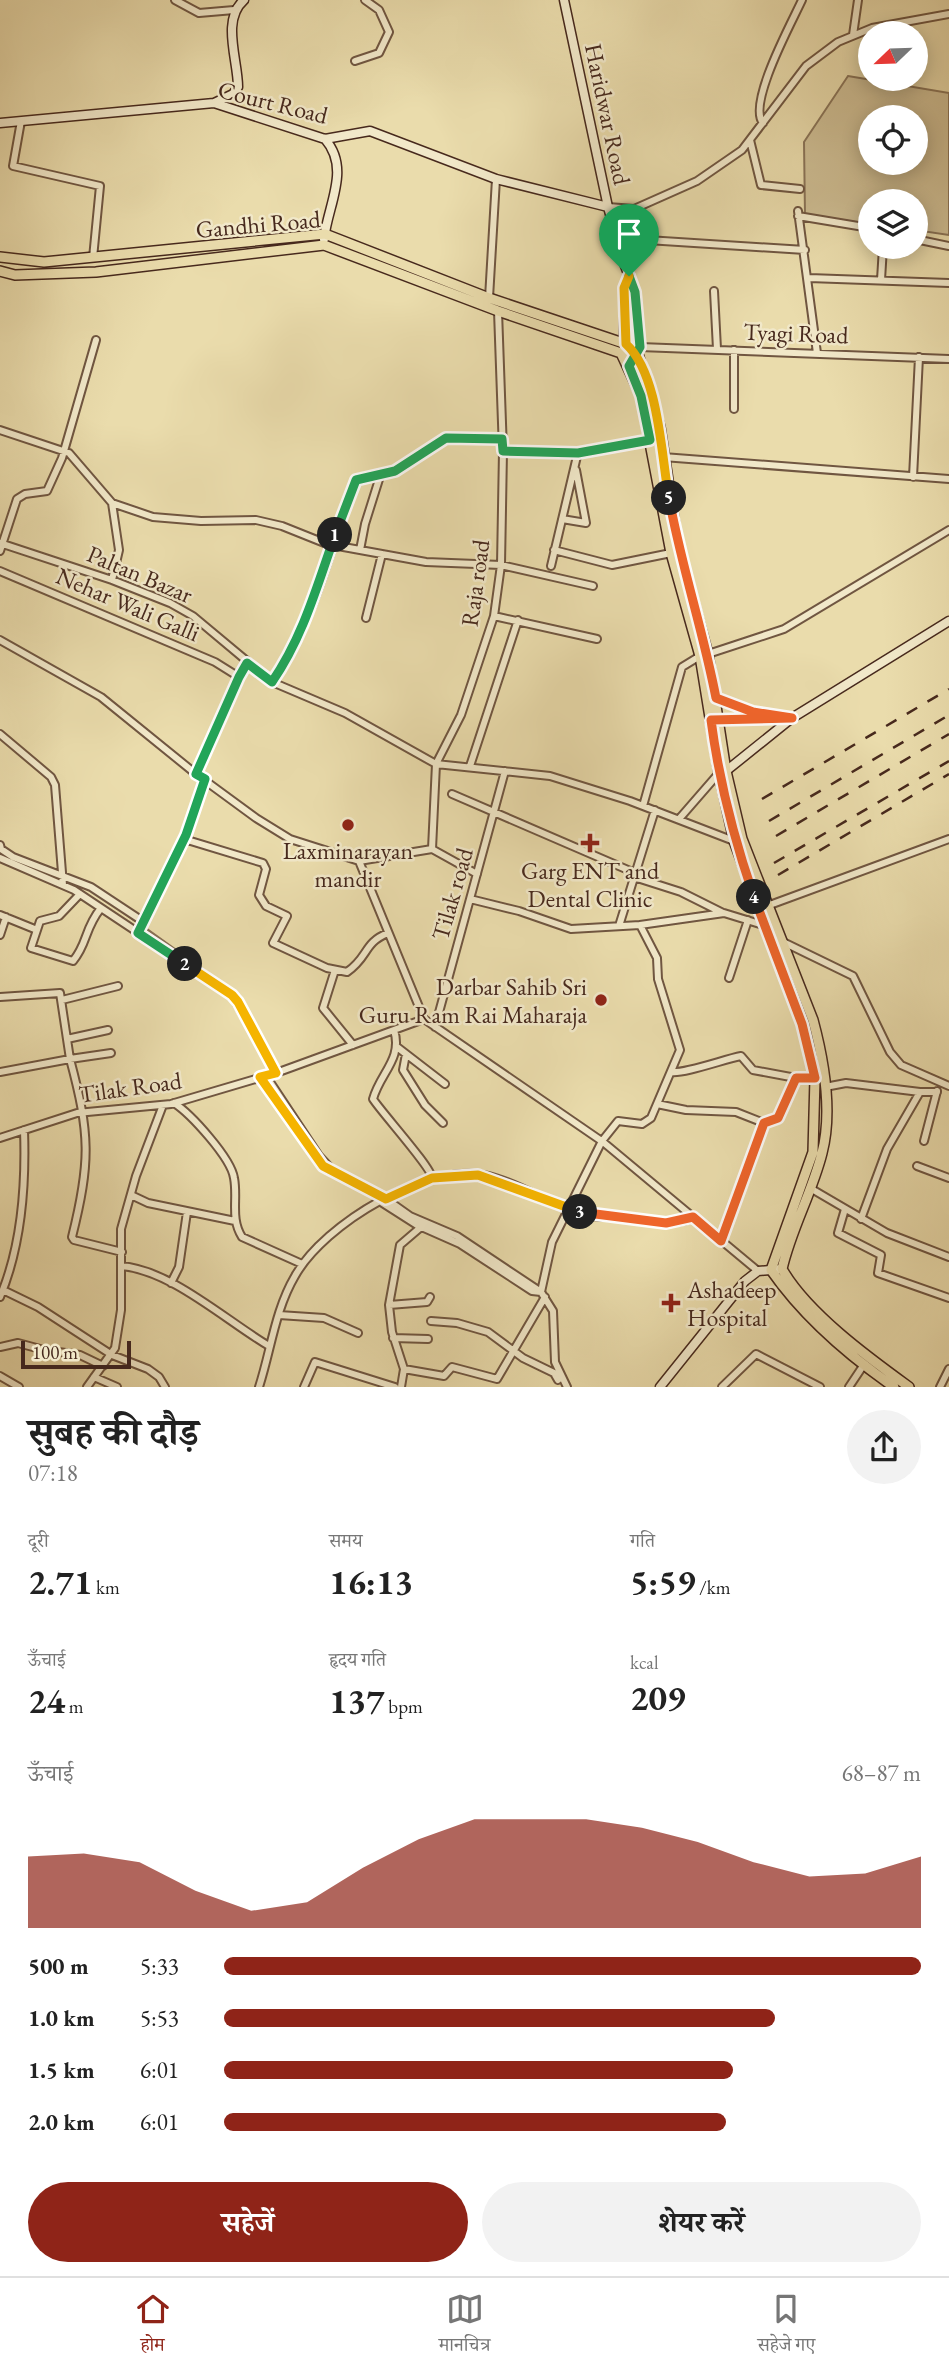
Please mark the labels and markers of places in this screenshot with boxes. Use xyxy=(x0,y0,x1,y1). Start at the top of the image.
pin xyxy=(599,204,659,276)
pin: 5 xyxy=(652,480,686,516)
pin: 1 xyxy=(318,518,352,552)
marker: Laxminarayan mandir xyxy=(340,817,356,833)
marker: Garg ENT and Dental Clinic xyxy=(580,833,600,853)
place label: Laxminarayan mandir xyxy=(283,835,414,894)
place label: Garg ENT and Dental Clinic xyxy=(521,855,660,914)
pin: 4 xyxy=(736,880,772,914)
pin: 2 xyxy=(168,946,202,982)
place label: Darbar Sahib Sri Guru Ram Rai Maharaja xyxy=(359,971,587,1030)
marker: Darbar Sahib Sri Guru Ram Rai Maharaja xyxy=(593,992,609,1008)
pin: 3 xyxy=(562,1194,598,1230)
place label: Ashadeep Hospital xyxy=(686,1274,776,1333)
marker: Ashadeep Hospital xyxy=(661,1293,681,1313)

